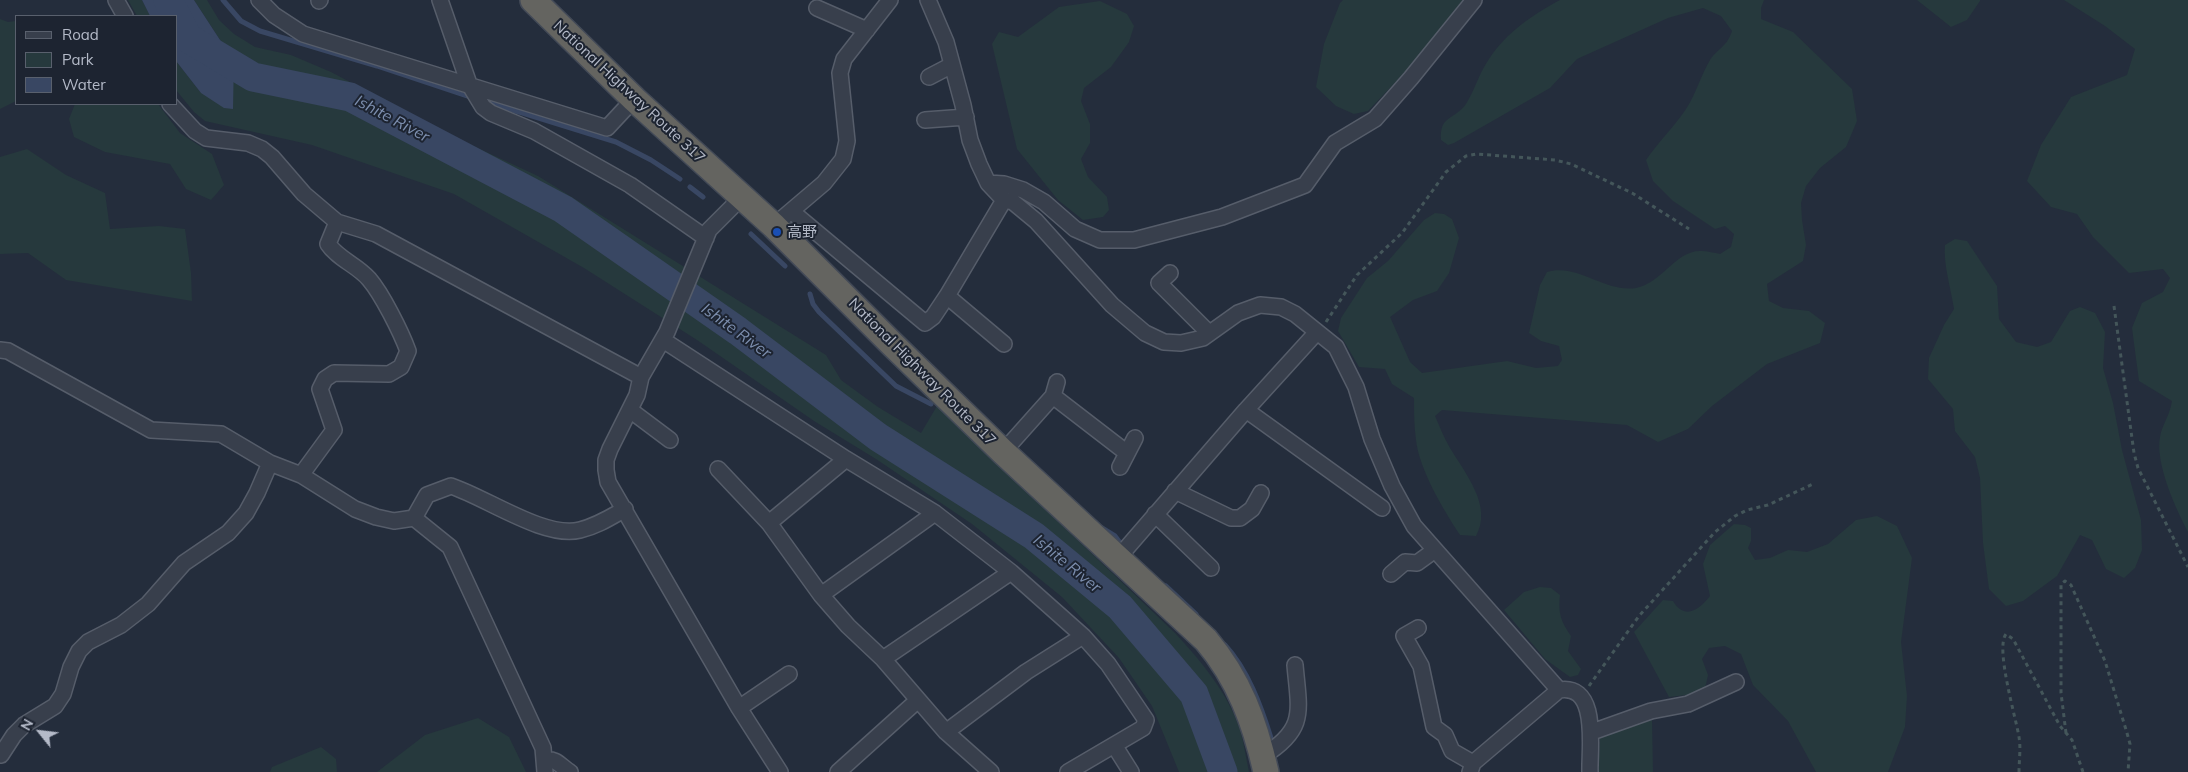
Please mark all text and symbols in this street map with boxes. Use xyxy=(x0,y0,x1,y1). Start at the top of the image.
legend xyxy=(15,15,178,105)
street label: National Highway Route 317 xyxy=(549,17,709,167)
text: Road xyxy=(62,25,99,44)
text: Park xyxy=(62,50,94,69)
text: Water xyxy=(62,75,106,94)
water label: Ishite River xyxy=(352,91,432,147)
place label: 高野 xyxy=(787,223,817,241)
marker: 高野 xyxy=(771,226,783,238)
street label: National Highway Route 317 xyxy=(845,295,999,449)
water label: Ishite River xyxy=(697,299,775,363)
water label: Ishite River xyxy=(1029,531,1105,597)
north arrow xyxy=(15,707,65,757)
text: N xyxy=(16,716,37,734)

